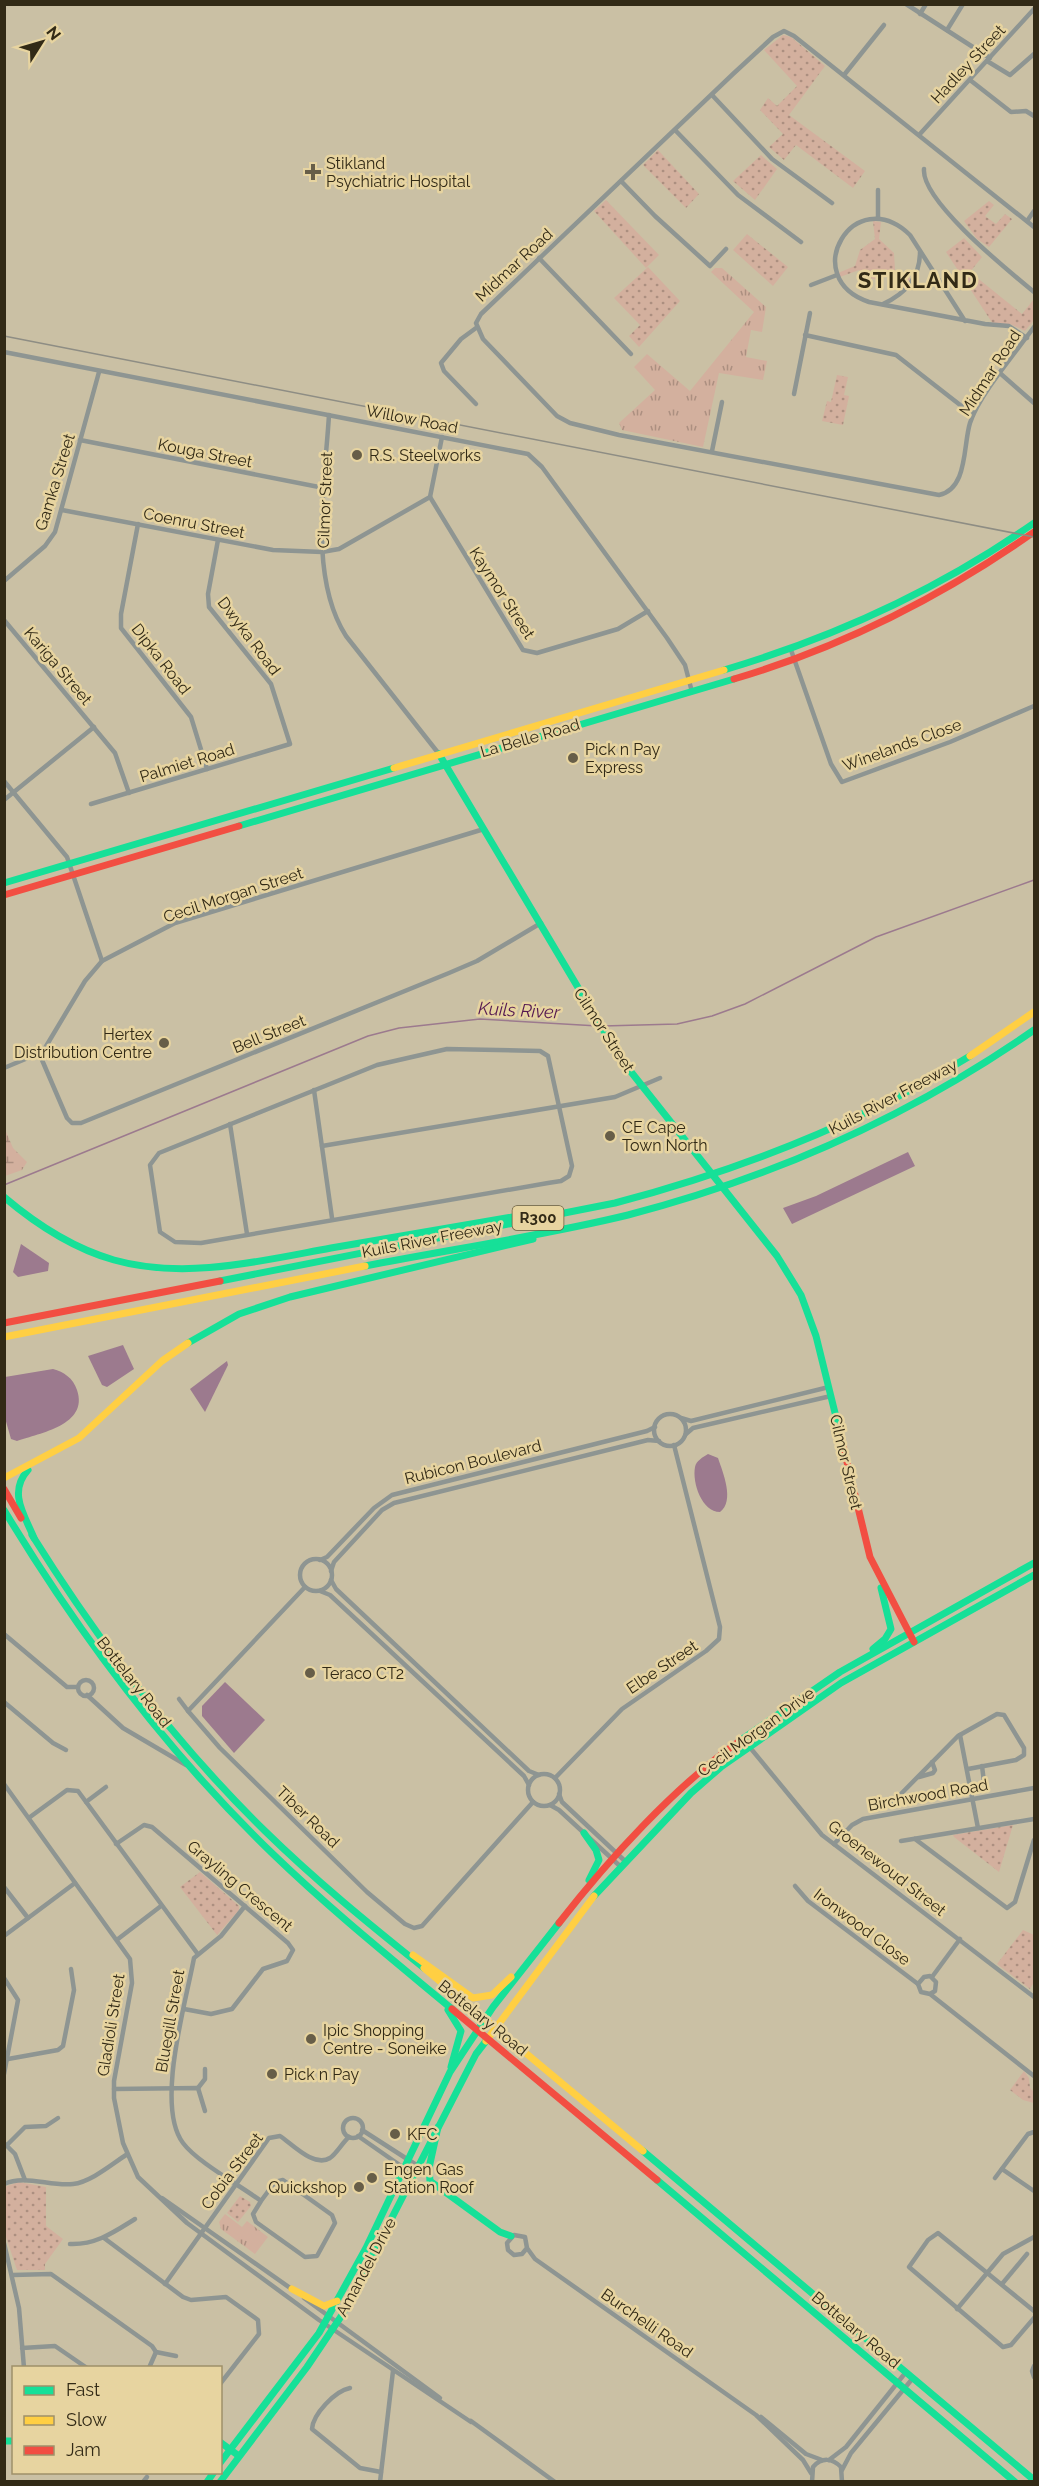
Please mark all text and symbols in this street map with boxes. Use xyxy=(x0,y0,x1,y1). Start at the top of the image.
north arrow xyxy=(12,12,72,72)
street label: Hadley Street xyxy=(927,20,1010,107)
text: N xyxy=(42,23,65,44)
place label: Stikland Psychiatric Hospital xyxy=(326,154,471,191)
marker: Stikland Psychiatric Hospital xyxy=(304,163,322,181)
street label: Midmar Road xyxy=(471,224,557,306)
district label: STIKLAND xyxy=(858,267,978,293)
street label: Midmar Road xyxy=(955,326,1025,420)
street label: Willow Road xyxy=(364,401,460,437)
street label: Gamka Street xyxy=(31,431,79,533)
street label: Kouga Street xyxy=(156,435,254,472)
place label: R.S. Steelworks xyxy=(369,446,481,465)
marker: R.S. Steelworks xyxy=(350,448,364,462)
street label: Cilmor Street xyxy=(314,451,336,549)
street label: Coenru Street xyxy=(142,504,247,542)
street label: Kaymor Street xyxy=(465,544,539,643)
street label: Dwyka Road xyxy=(214,593,285,679)
street label: Dipka Road xyxy=(128,620,195,698)
street label: Kariga Street xyxy=(20,623,96,709)
street label: La Belle Road xyxy=(478,715,582,761)
street label: Winelands Close xyxy=(840,715,964,775)
street label: Palmiet Road xyxy=(137,740,237,786)
place label: Pick n Pay Express xyxy=(585,740,661,777)
marker: Pick n Pay Express xyxy=(566,751,580,765)
street label: Cecil Morgan Street xyxy=(161,863,306,927)
street label: Cilmor Street xyxy=(570,984,639,1076)
water label: Kuils River xyxy=(477,997,561,1023)
street label: Bell Street xyxy=(230,1011,309,1057)
place label: Hertex Distribution Centre xyxy=(14,1025,152,1062)
marker: Hertex Distribution Centre xyxy=(157,1036,171,1050)
street label: Kuils River Freeway xyxy=(826,1055,961,1139)
place label: CE Cape Town North xyxy=(622,1118,708,1155)
marker: CE Cape Town North xyxy=(603,1129,617,1143)
road number: R300 xyxy=(512,1206,564,1230)
street label: Kuils River Freeway xyxy=(360,1216,504,1262)
street label: Cilmor Street xyxy=(826,1413,866,1512)
street label: Rubicon Boulevard xyxy=(403,1436,543,1488)
street label: Bottelary Road xyxy=(93,1633,175,1731)
street label: Elbe Street xyxy=(623,1636,702,1698)
place label: Teraco CT2 xyxy=(322,1664,404,1683)
marker: Teraco CT2 xyxy=(303,1666,317,1680)
street label: Cecil Morgan Drive xyxy=(694,1683,818,1781)
street label: Birchwood Road xyxy=(866,1775,990,1815)
street label: Tiber Road xyxy=(273,1782,343,1852)
street label: Groenewoud Street xyxy=(824,1816,950,1920)
street label: Grayling Crescent xyxy=(184,1836,297,1936)
street label: Ironwood Close xyxy=(810,1885,914,1969)
street label: Bluegill Street xyxy=(152,1968,188,2074)
street label: Gladioli Street xyxy=(93,1972,129,2078)
street label: Bottelary Road xyxy=(435,1976,532,2060)
place label: Ipic Shopping Centre - Soneike xyxy=(323,2021,447,2058)
marker: Ipic Shopping Centre - Soneike xyxy=(304,2032,318,2046)
place label: Pick n Pay xyxy=(284,2065,360,2084)
marker: Pick n Pay xyxy=(265,2067,279,2081)
place label: KFC xyxy=(407,2125,437,2144)
marker: KFC xyxy=(388,2127,402,2141)
street label: Cobia Street xyxy=(197,2128,267,2213)
place label: Engen Gas Station Roof xyxy=(384,2160,474,2197)
marker: Engen Gas Station Roof xyxy=(365,2171,379,2185)
place label: Quickshop xyxy=(268,2178,347,2197)
marker: Quickshop xyxy=(352,2180,366,2194)
street label: Amandel Drive xyxy=(332,2214,400,2320)
street label: Burchelli Road xyxy=(597,2284,697,2362)
street label: Bottelary Road xyxy=(808,2288,904,2372)
legend xyxy=(12,2366,222,2474)
text: Fast xyxy=(66,2379,100,2400)
text: Slow xyxy=(66,2409,107,2430)
text: Jam xyxy=(66,2439,101,2460)

